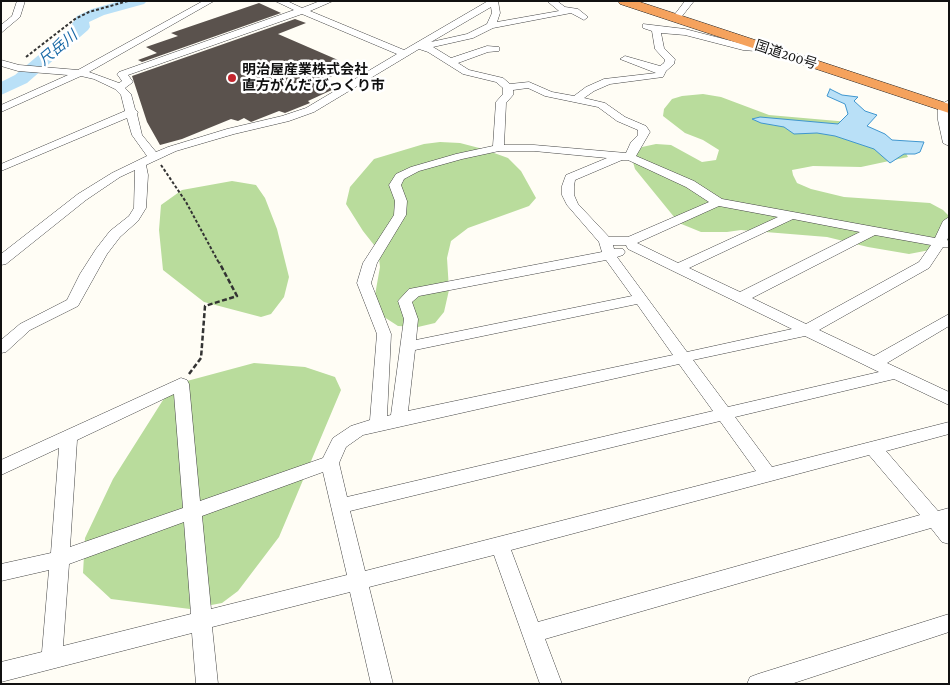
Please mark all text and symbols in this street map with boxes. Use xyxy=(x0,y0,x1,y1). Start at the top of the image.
water label: 尺岳川 xyxy=(35,27,81,69)
street label: 国道200号 xyxy=(753,37,819,73)
place label: 明治屋産業株式会社 直方がんだ びっくり市 xyxy=(242,62,385,94)
marker: 明治屋産業株式会社 直方がんだ びっくり市 xyxy=(226,72,238,84)

